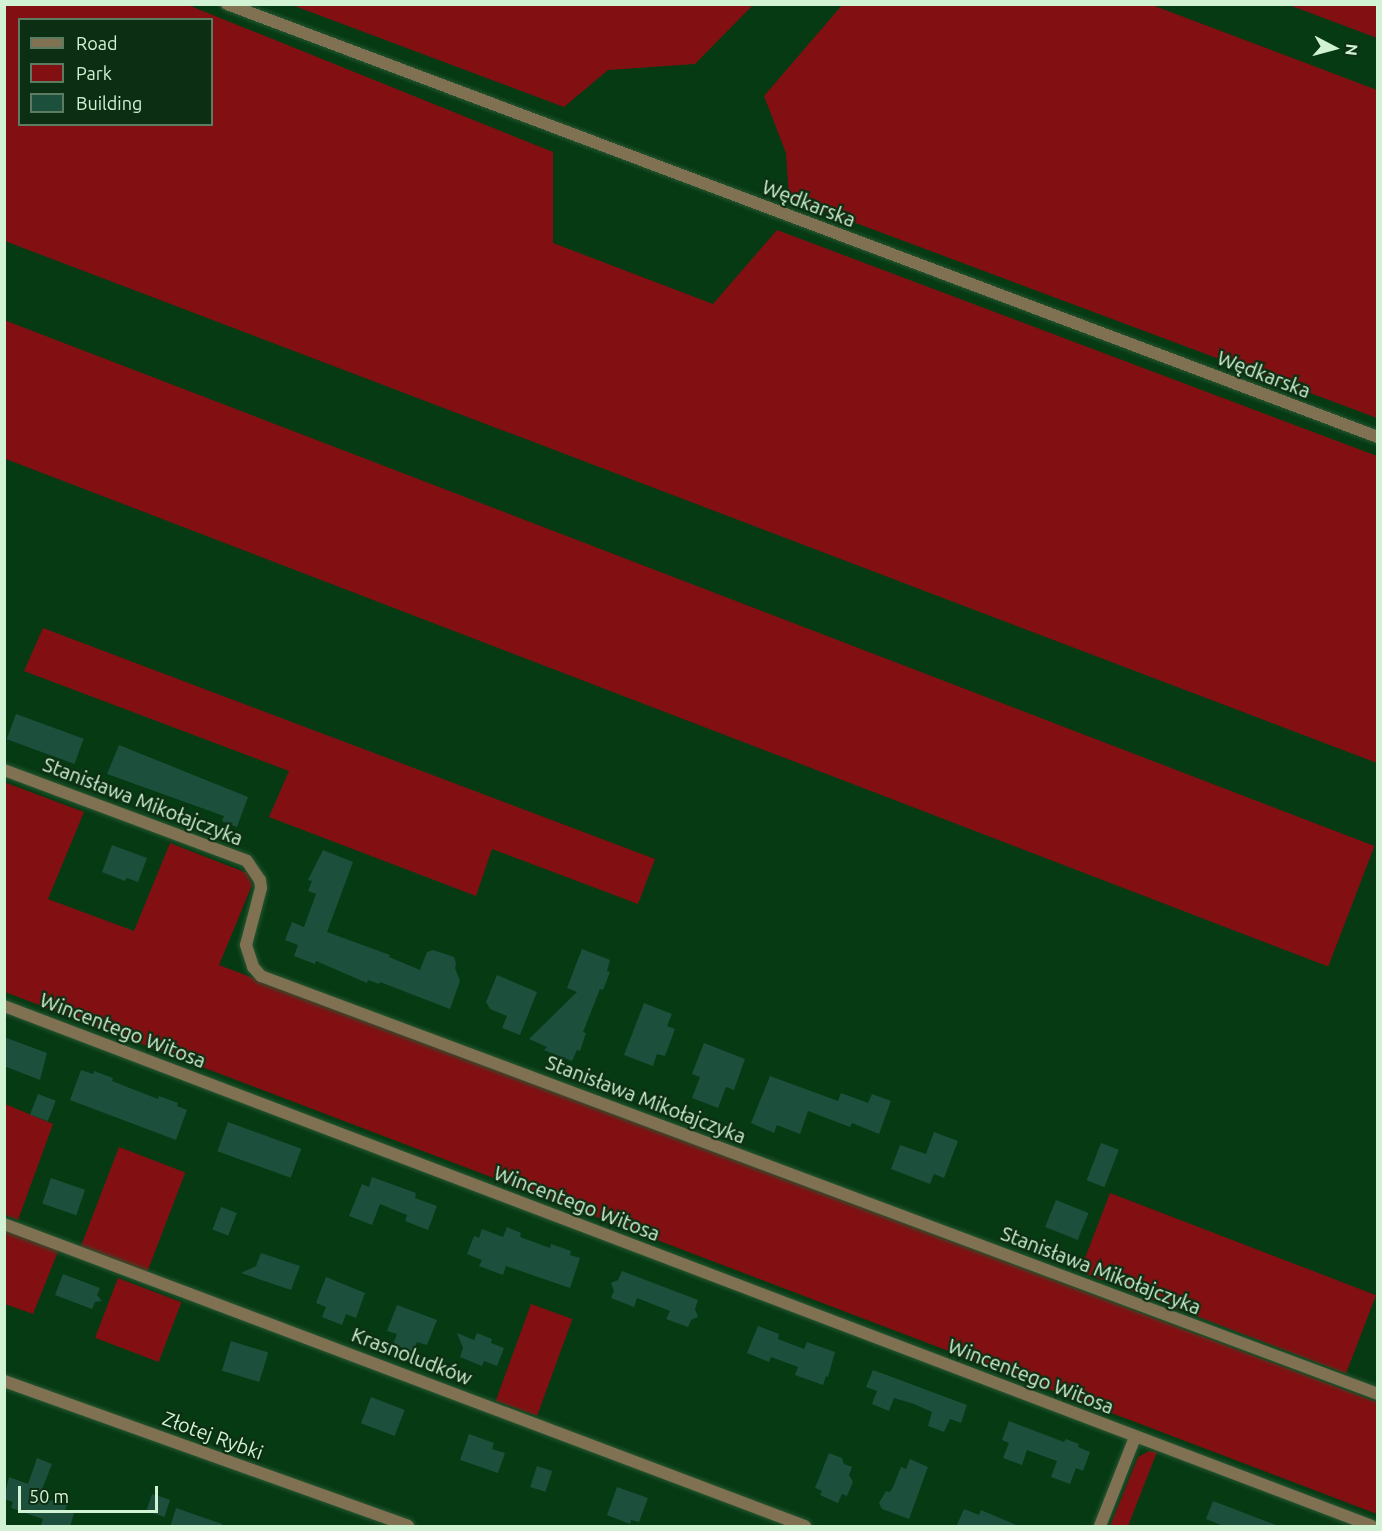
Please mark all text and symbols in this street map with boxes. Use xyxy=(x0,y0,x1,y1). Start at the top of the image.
legend xyxy=(18,18,213,126)
north arrow xyxy=(1304,18,1364,78)
text: Road xyxy=(76,33,118,53)
text: N xyxy=(1342,43,1361,57)
text: Park xyxy=(76,63,112,83)
text: Building xyxy=(76,93,142,113)
street label: Wędkarska xyxy=(759,174,859,232)
street label: Wędkarska xyxy=(1214,345,1314,403)
street label: Stanisława Mikołajczyka xyxy=(40,752,246,850)
street label: Wincentego Witosa xyxy=(37,987,209,1073)
street label: Stanisława Mikołajczyka xyxy=(543,1050,749,1148)
street label: Wincentego Witosa xyxy=(491,1160,663,1246)
street label: Stanisława Mikołajczyka xyxy=(998,1221,1204,1319)
street label: Krasnoludków xyxy=(348,1322,476,1390)
street label: Wincentego Witosa xyxy=(945,1333,1117,1419)
street label: Złotej Rybki xyxy=(159,1406,267,1464)
scale bar xyxy=(21,1474,160,1512)
text: 50 m xyxy=(29,1486,69,1506)

